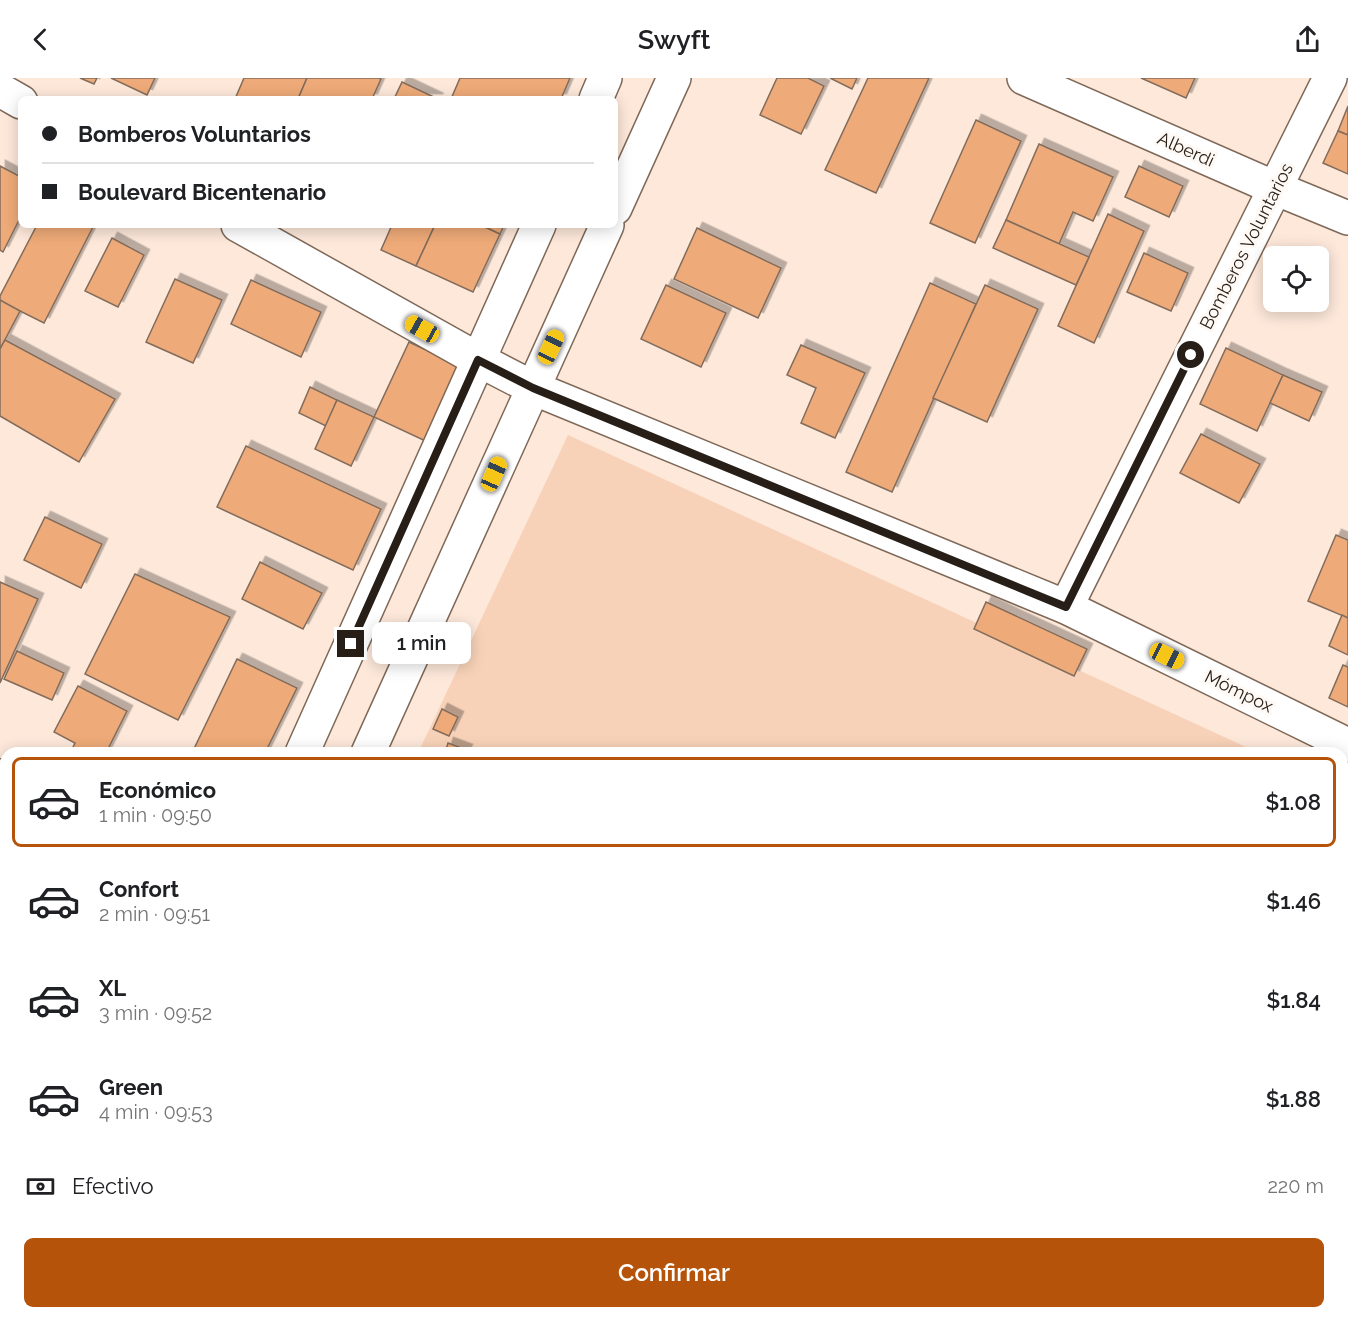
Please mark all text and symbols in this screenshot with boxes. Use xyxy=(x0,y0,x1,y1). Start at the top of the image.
icon: back xyxy=(24,23,57,56)
icon: share xyxy=(1291,23,1324,56)
text: Swyft xyxy=(638,24,710,55)
text: Bomberos Voluntarios xyxy=(78,121,311,147)
street label: Alberdi xyxy=(1154,127,1218,171)
street label: Bomberos Voluntarios xyxy=(1195,159,1297,333)
text: Boulevard Bicentenario xyxy=(78,179,326,205)
map controls xyxy=(1263,246,1329,312)
button: locate xyxy=(1263,246,1329,312)
car xyxy=(402,312,442,346)
car xyxy=(535,327,567,367)
route start xyxy=(1177,341,1204,368)
car xyxy=(478,454,510,494)
callout: 1 min xyxy=(372,623,471,665)
route end xyxy=(337,630,364,657)
text: 1 min xyxy=(397,631,446,655)
car xyxy=(1147,640,1187,672)
street label: Mómpox xyxy=(1201,665,1277,717)
icon: car xyxy=(27,775,81,829)
text: Económico xyxy=(99,777,216,803)
text: $1.08 xyxy=(1265,789,1321,815)
text: 1 min · 09:50 xyxy=(99,803,212,827)
icon: car xyxy=(27,874,81,928)
text: Confort xyxy=(99,876,179,902)
text: $1.46 xyxy=(1266,888,1321,914)
text: 2 min · 09:51 xyxy=(99,902,210,926)
icon: car xyxy=(27,973,81,1027)
text: XL xyxy=(99,975,126,1001)
text: $1.84 xyxy=(1267,987,1321,1013)
text: 3 min · 09:52 xyxy=(99,1001,212,1025)
icon: car xyxy=(27,1072,81,1126)
text: Green xyxy=(99,1074,163,1100)
text: $1.88 xyxy=(1266,1086,1321,1112)
text: 4 min · 09:53 xyxy=(99,1100,213,1124)
icon: cash xyxy=(24,1170,57,1203)
text: Efectivo xyxy=(72,1173,154,1199)
text: 220 m xyxy=(1267,1174,1324,1198)
button: Confirmar xyxy=(24,1238,1324,1307)

